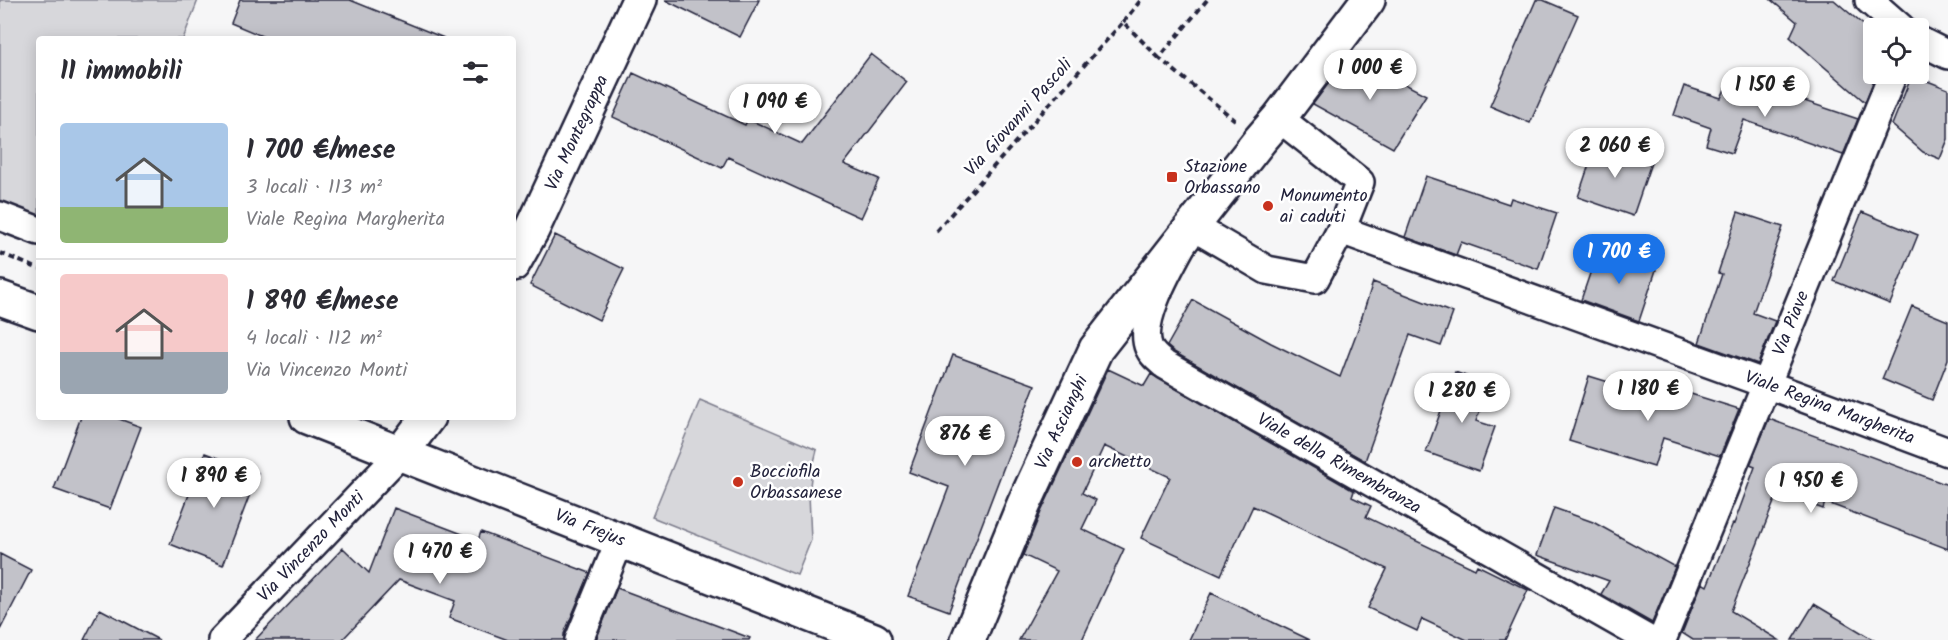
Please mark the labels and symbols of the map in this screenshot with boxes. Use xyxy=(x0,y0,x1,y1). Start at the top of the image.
pin: 1 000 € xyxy=(1315,50,1425,101)
street label: Via Giovanni Pascoli xyxy=(958,52,1081,184)
pin: 1 150 € xyxy=(1710,67,1820,118)
street label: Via Montegrappa xyxy=(538,70,617,196)
pin: 1 090 € xyxy=(720,84,830,135)
pin: 2 060 € xyxy=(1560,128,1670,179)
place label: Stazione Orbassano xyxy=(1184,153,1260,203)
marker: Stazione Orbassano xyxy=(1165,170,1179,184)
place label: Monumento ai caduti xyxy=(1280,182,1368,232)
marker: Monumento ai caduti xyxy=(1261,199,1275,213)
pin: 1 700 € xyxy=(1564,234,1674,285)
street label: Via Piave xyxy=(1765,286,1817,360)
street label: Viale Regina Margherita xyxy=(1741,363,1919,453)
street label: Via Ascianghi xyxy=(1027,370,1097,474)
pin: 1 180 € xyxy=(1593,371,1703,422)
pin: 1 280 € xyxy=(1407,373,1517,424)
street label: Viale della Rimembranza xyxy=(1251,405,1426,522)
pin: 876 € xyxy=(923,416,1007,467)
place label: archetto xyxy=(1089,448,1151,477)
marker: archetto xyxy=(1070,455,1084,469)
pin: 1 890 € xyxy=(159,458,269,509)
place label: Bocciofila Orbassanese xyxy=(750,458,842,508)
pin: 1 950 € xyxy=(1756,463,1866,514)
marker: Bocciofila Orbassanese xyxy=(731,475,745,489)
street label: Via Vincenzo Monti xyxy=(250,484,372,609)
street label: Via Frejus xyxy=(550,501,630,555)
pin: 1 470 € xyxy=(385,534,495,585)

